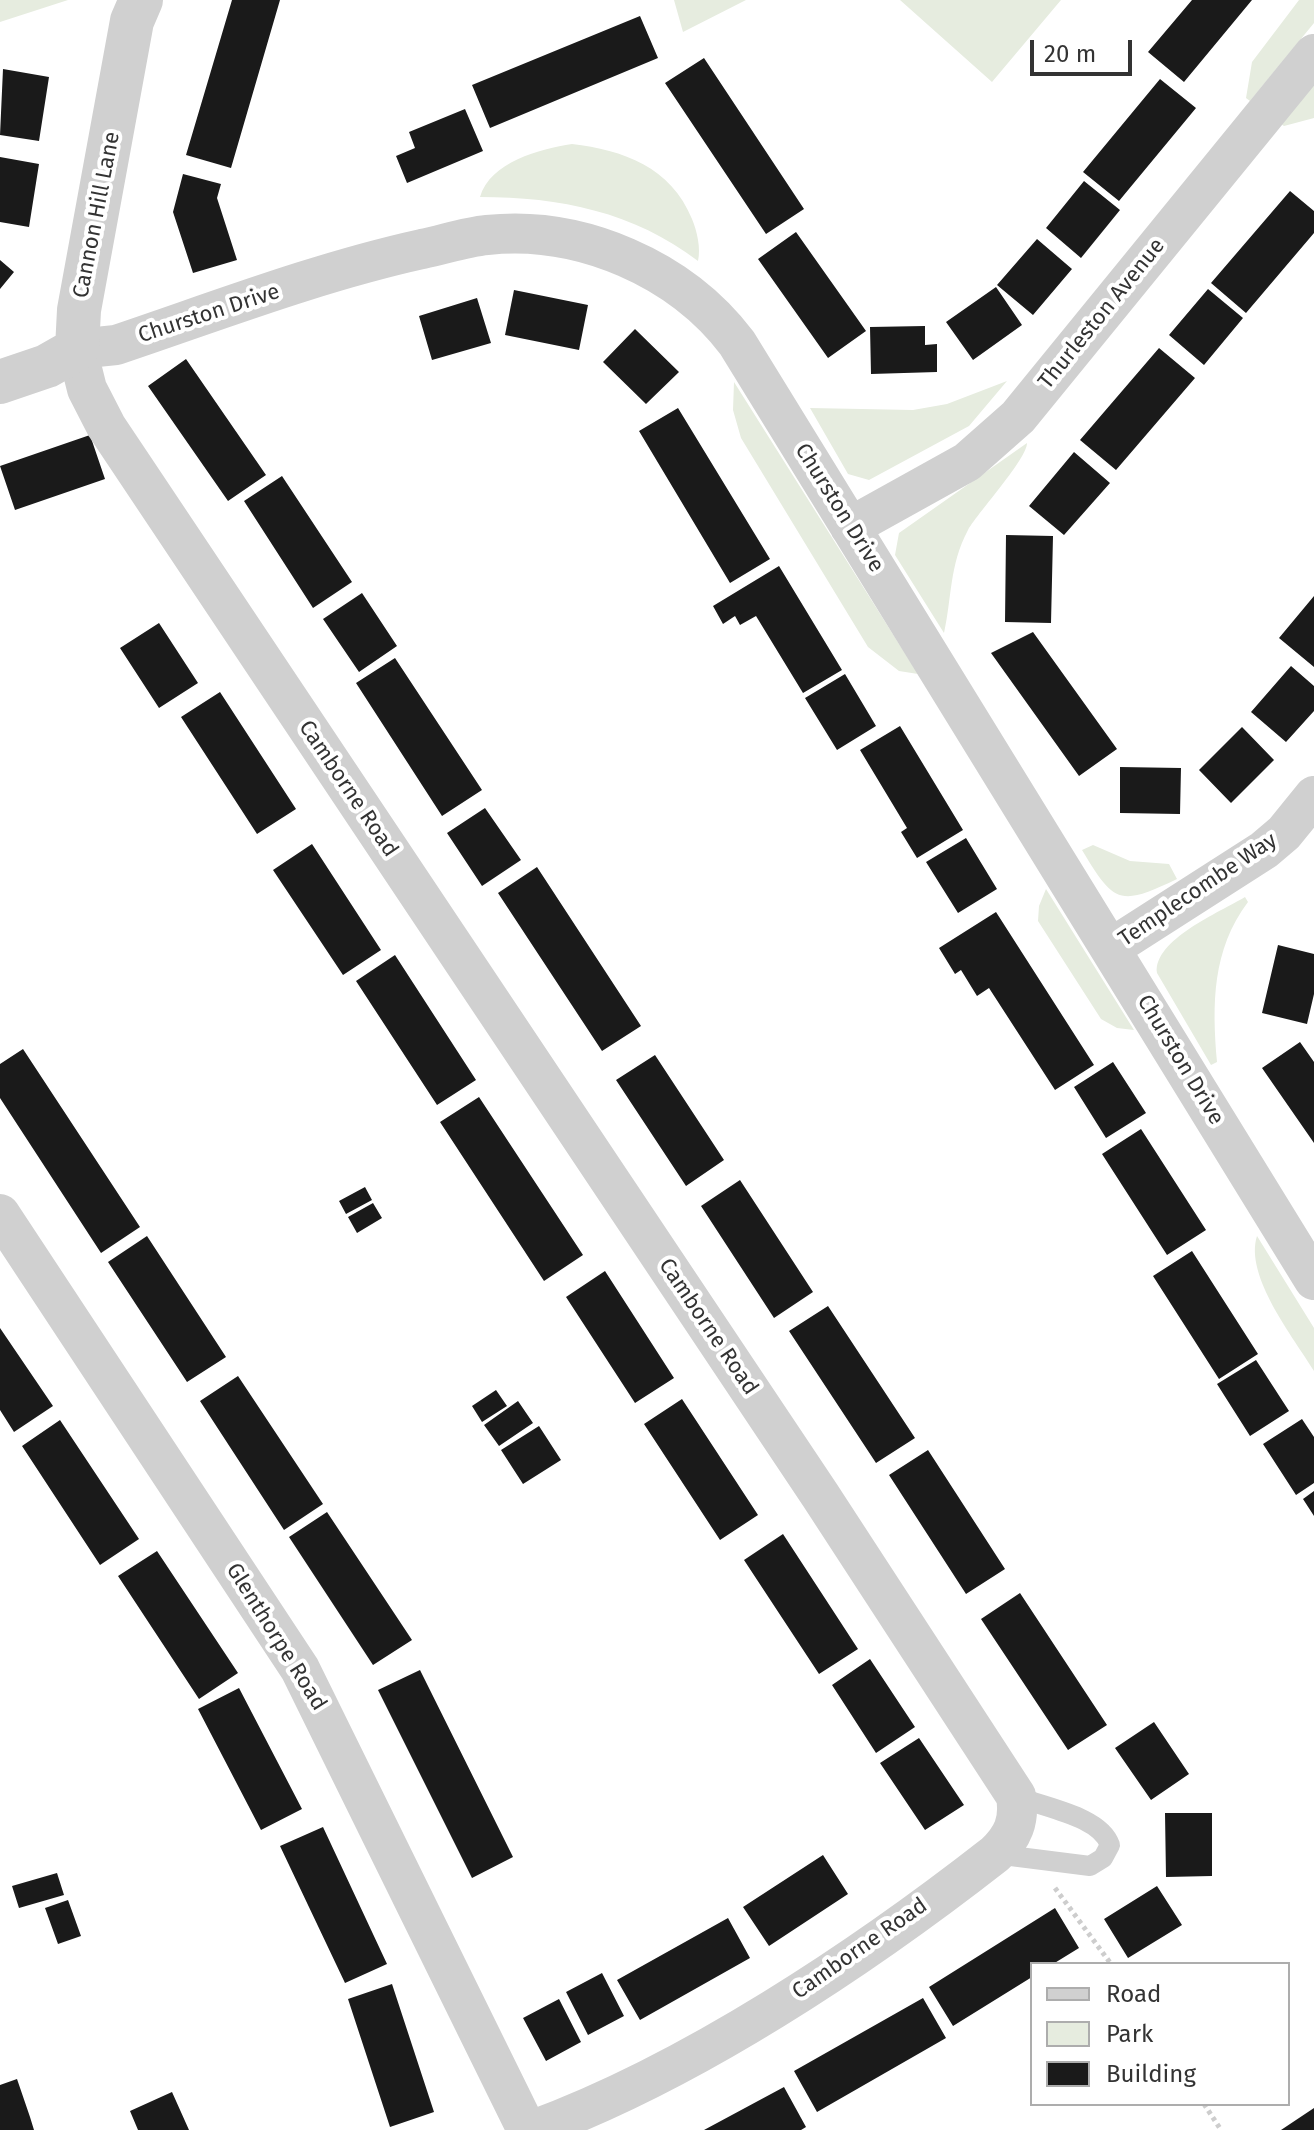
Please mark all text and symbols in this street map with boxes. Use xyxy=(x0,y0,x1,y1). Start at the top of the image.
scale bar xyxy=(1034,24,1136,74)
text: 20 m xyxy=(1044,40,1096,68)
street label: Cannon Hill Lane xyxy=(68,130,126,300)
street label: Thurleston Avenue xyxy=(1033,233,1171,395)
street label: Churston Drive xyxy=(135,279,283,349)
street label: Churston Drive xyxy=(789,439,889,577)
street label: Camborne Road xyxy=(293,716,403,862)
street label: Templecombe Way xyxy=(1114,827,1282,953)
street label: Churston Drive xyxy=(1131,990,1229,1130)
street label: Camborne Road xyxy=(653,1254,763,1400)
street label: Glenthorpe Road xyxy=(220,1558,332,1716)
street label: Camborne Road xyxy=(787,1893,933,2005)
legend xyxy=(1030,1962,1290,2106)
text: Road xyxy=(1106,1980,1161,2008)
text: Park xyxy=(1106,2020,1153,2048)
text: Building xyxy=(1106,2060,1196,2088)

